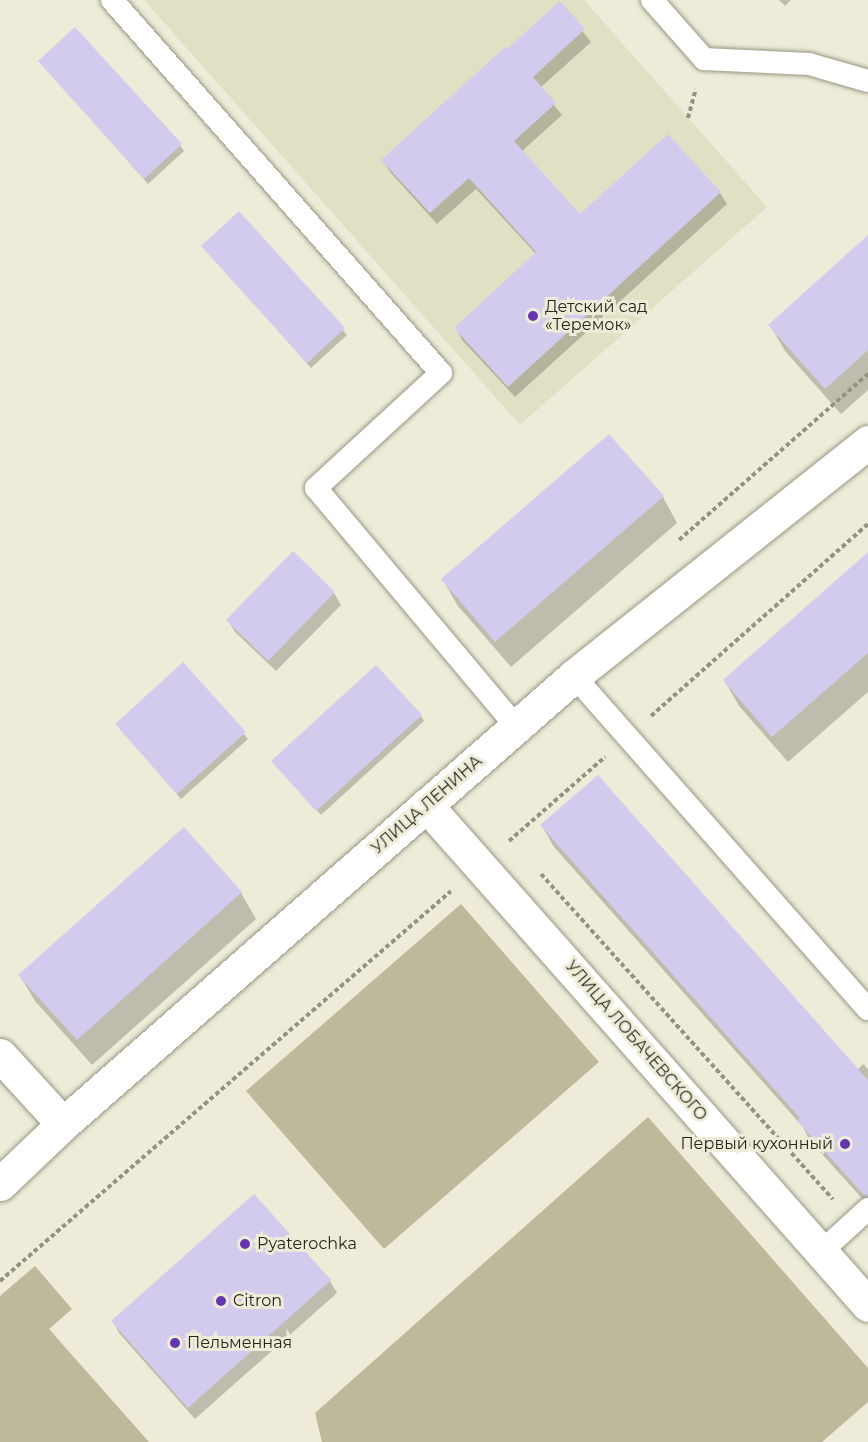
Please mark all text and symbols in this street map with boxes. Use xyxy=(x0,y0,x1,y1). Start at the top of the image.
place label: Детский сад «Теремок» xyxy=(545,297,647,335)
marker: Детский сад «Теремок» xyxy=(526,309,540,323)
street label: УЛИЦА ЛЕНИНА xyxy=(368,752,486,858)
street label: УЛИЦА ЛОБАЧЕВСКОГО xyxy=(561,957,711,1125)
place label: Первый кухонный xyxy=(680,1134,833,1154)
marker: Первый кухонный xyxy=(838,1137,852,1151)
place label: Pyaterochka xyxy=(257,1234,357,1254)
marker: Pyaterochka xyxy=(238,1237,252,1251)
place label: Citron xyxy=(233,1291,282,1311)
marker: Citron xyxy=(214,1294,228,1308)
place label: Пельменная xyxy=(187,1333,292,1353)
marker: Пельменная xyxy=(168,1336,182,1350)

